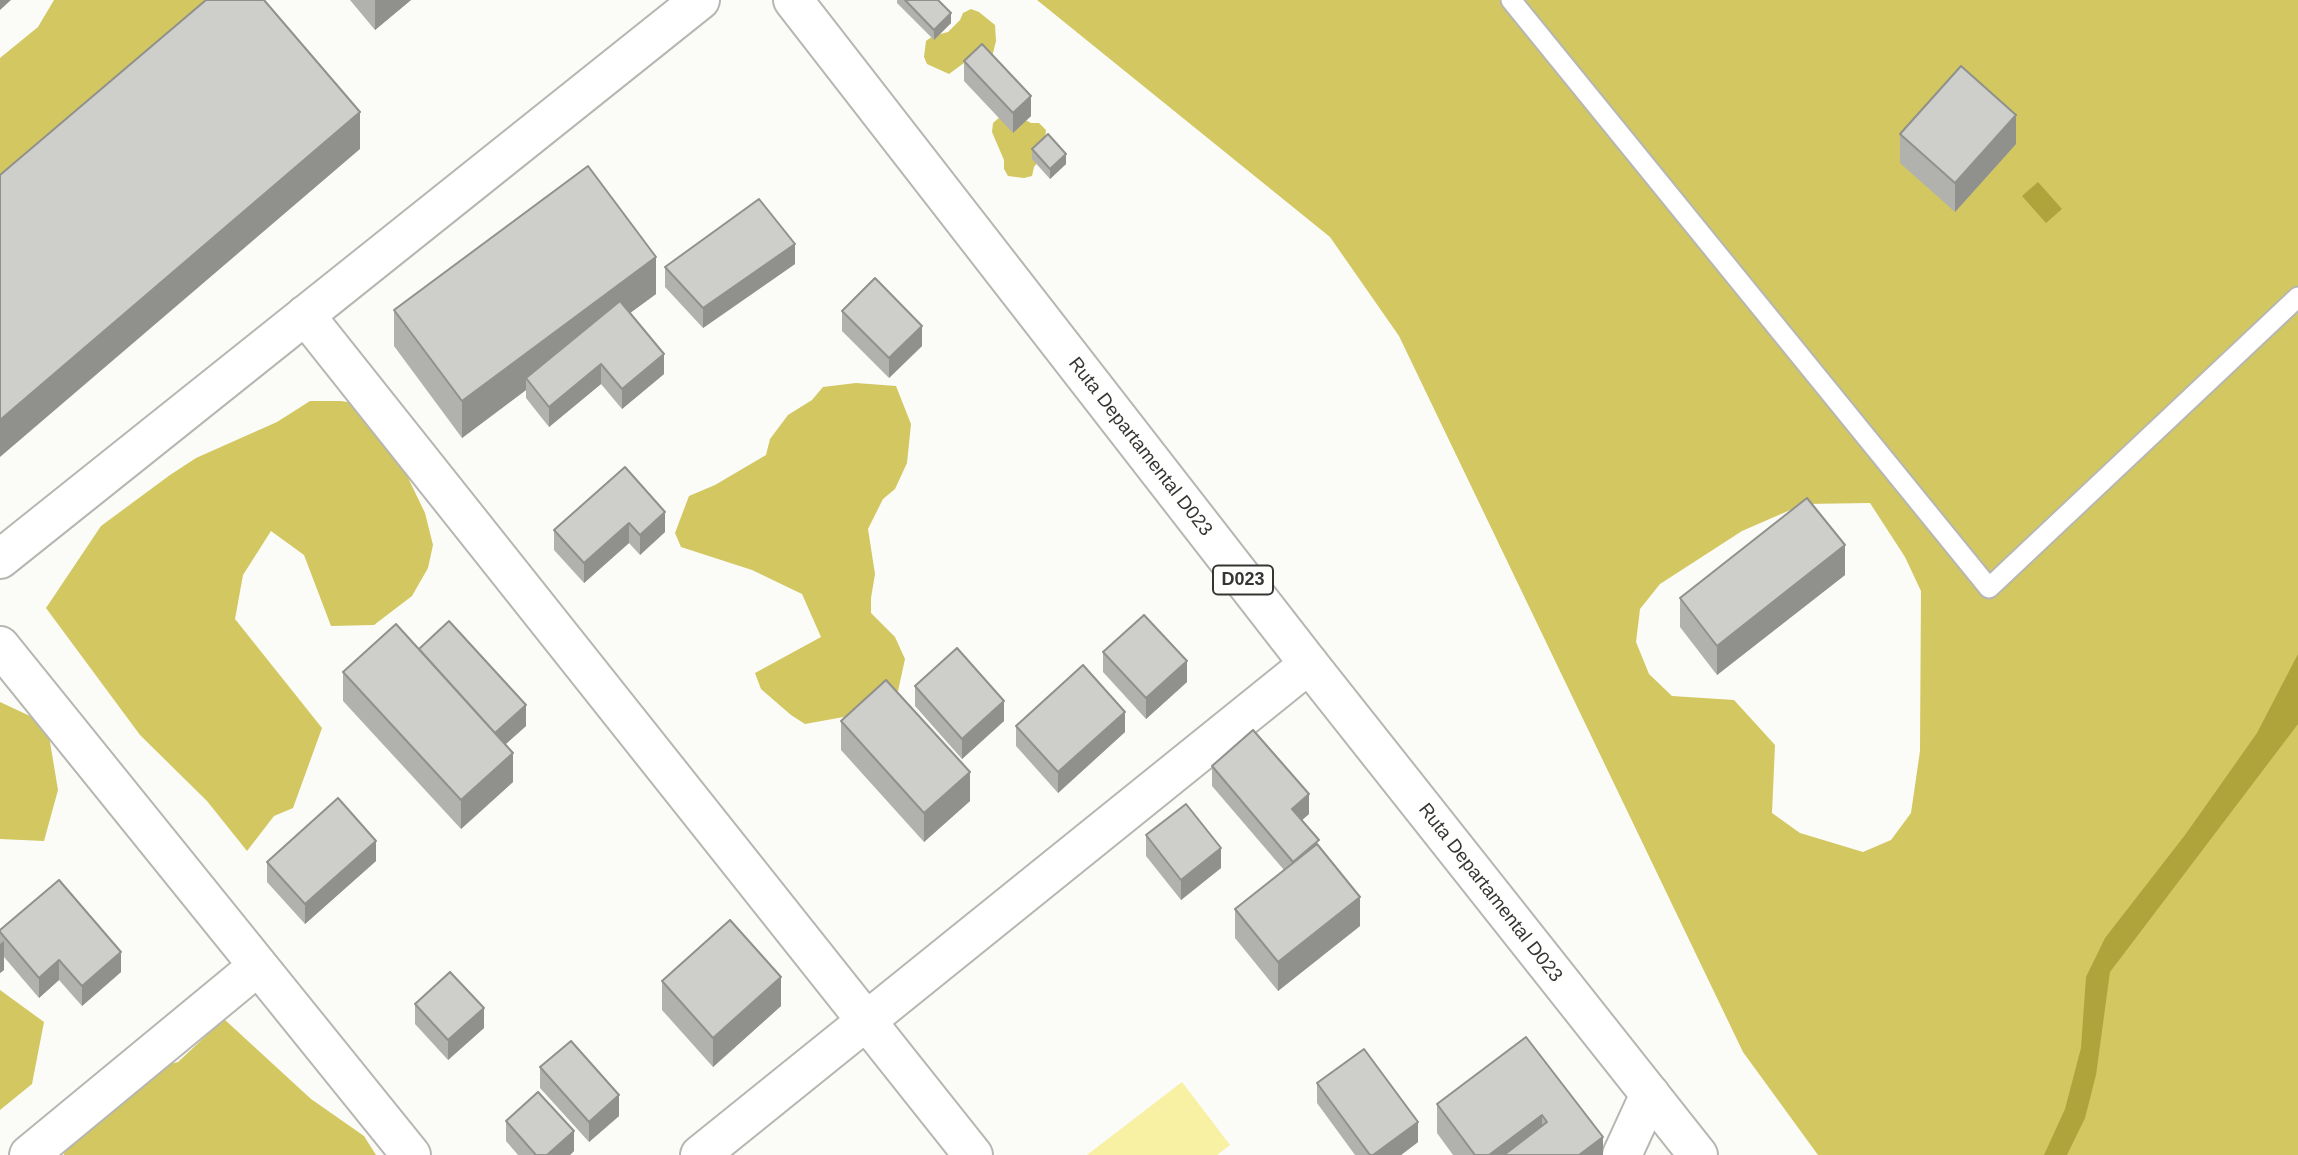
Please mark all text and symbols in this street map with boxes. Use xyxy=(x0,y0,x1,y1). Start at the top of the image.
street label: Ruta Departamental D023 xyxy=(1063,353,1217,541)
road number: D023 xyxy=(1213,566,1273,594)
street label: Ruta Departamental D023 xyxy=(1413,799,1567,987)

